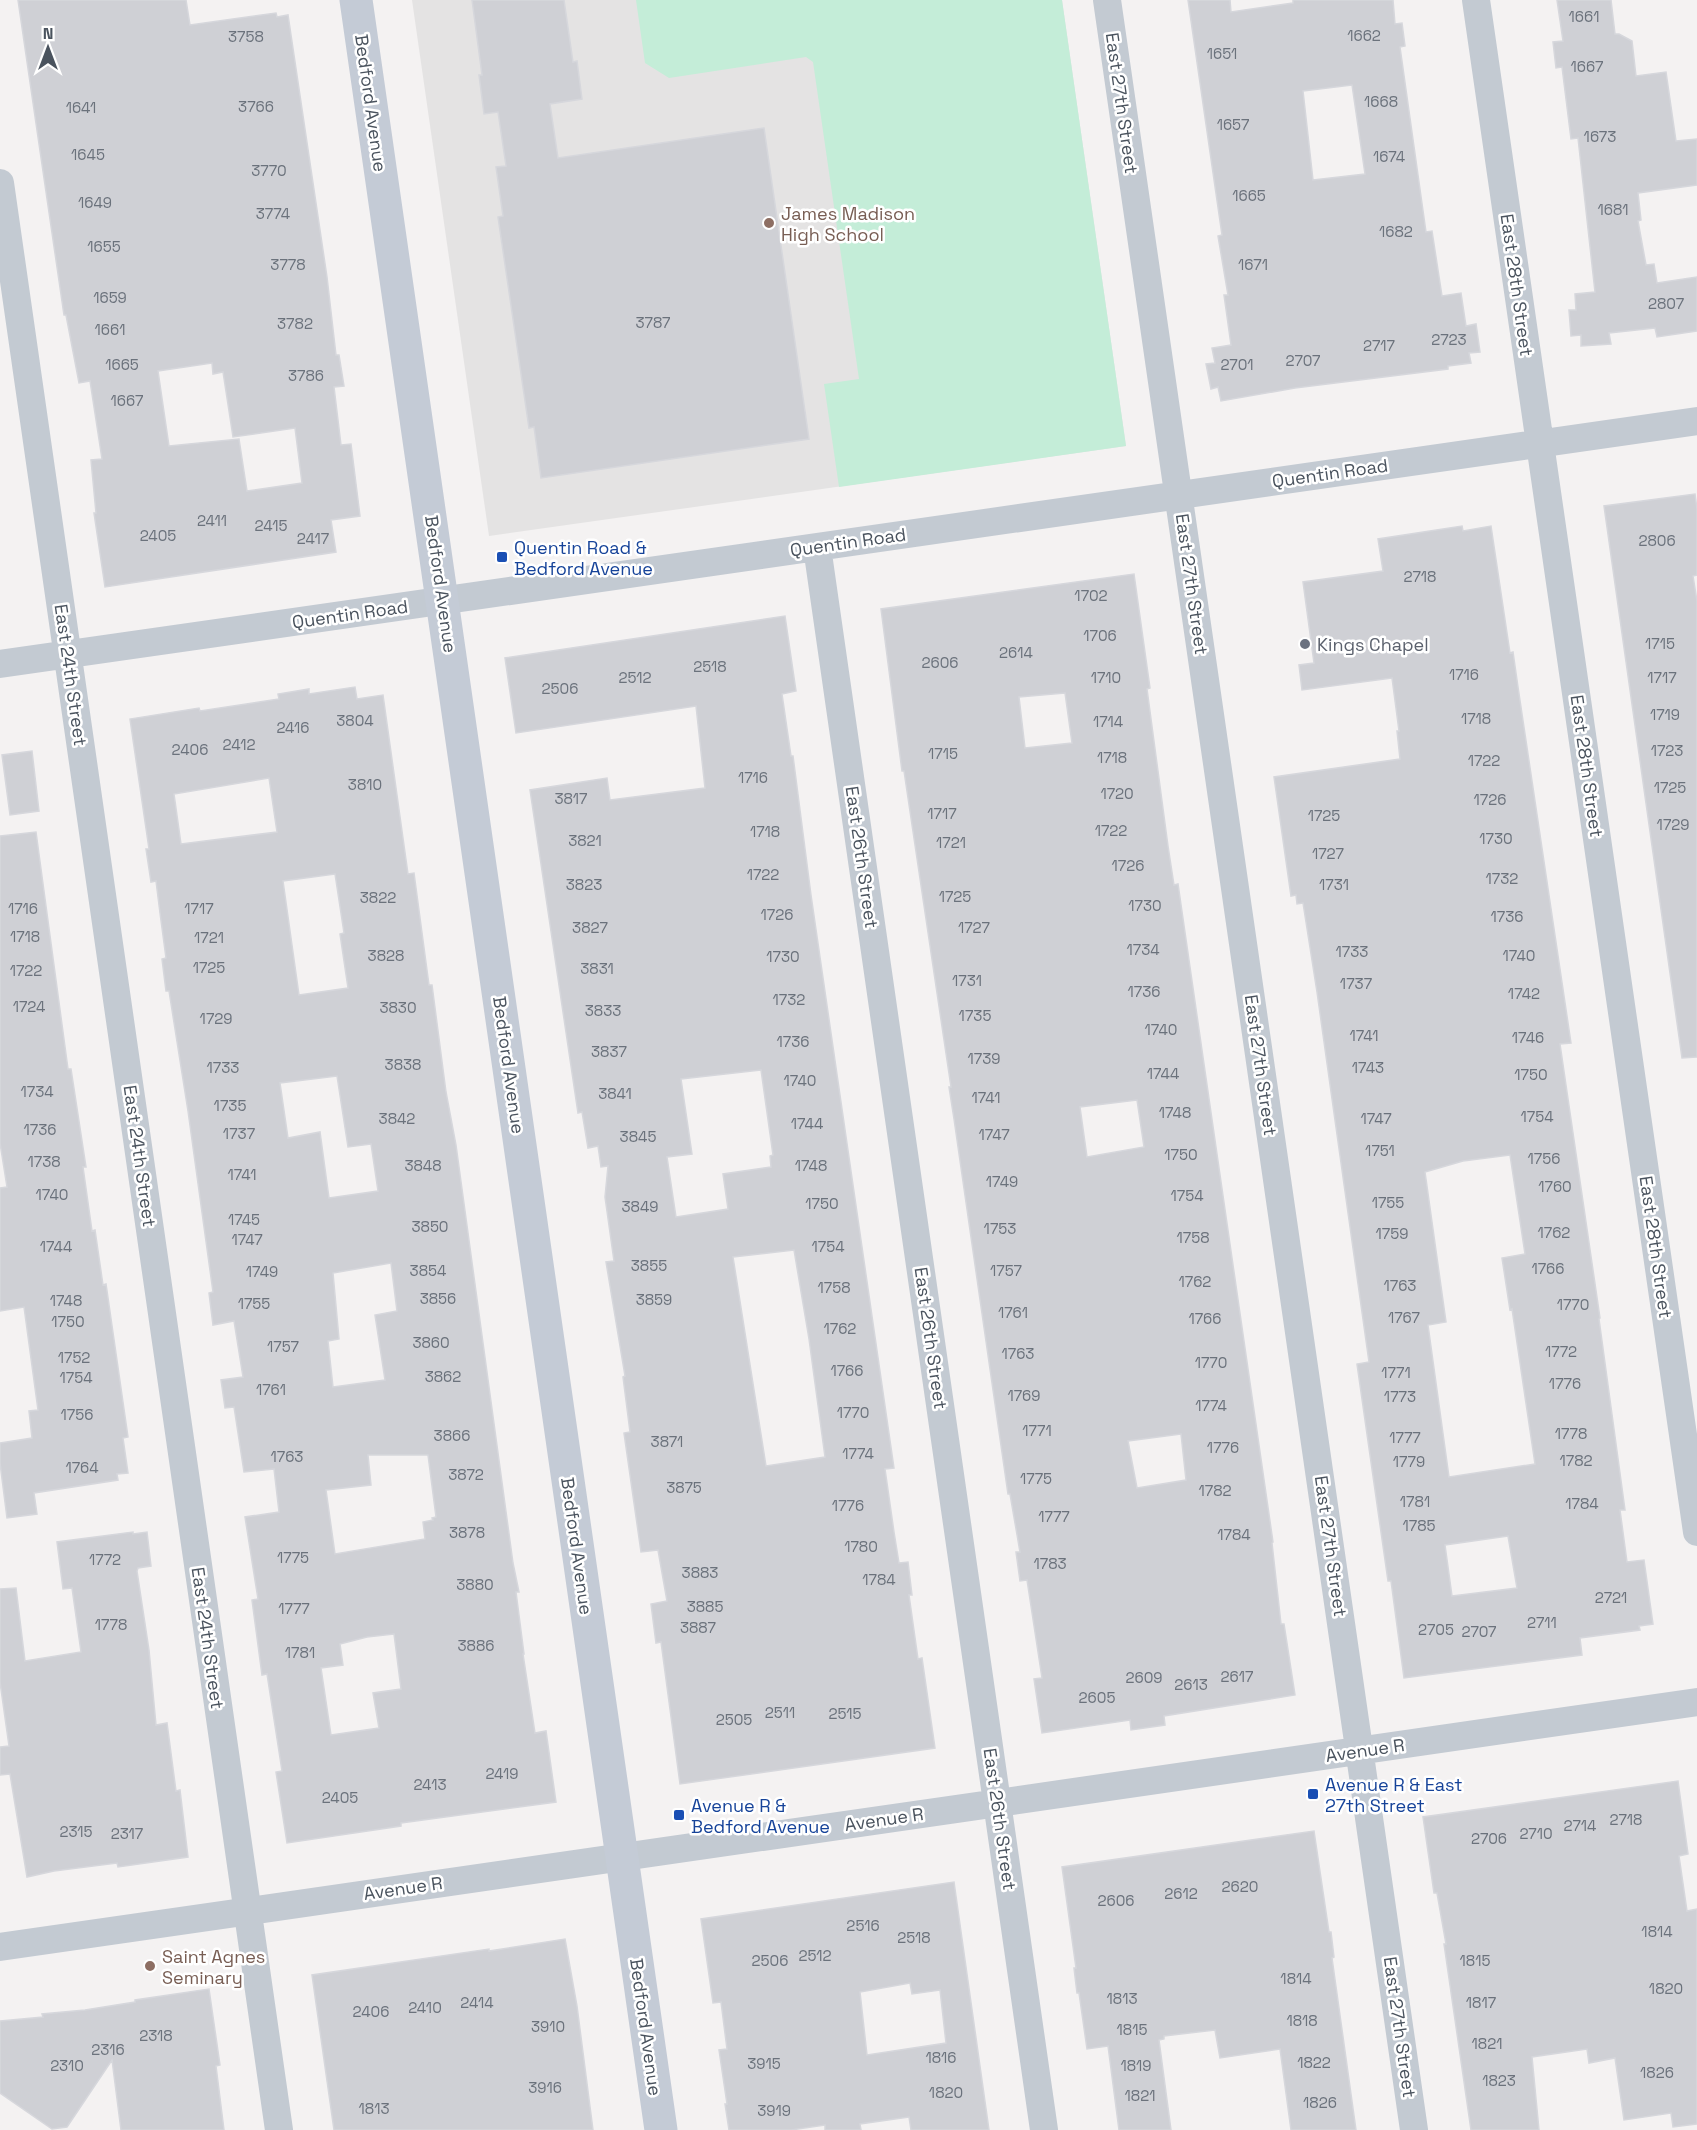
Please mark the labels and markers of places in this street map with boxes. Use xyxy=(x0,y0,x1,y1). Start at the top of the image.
place label: James Madison High School xyxy=(781,202,915,246)
marker: James Madison High School xyxy=(762,216,776,230)
place label: Quentin Road & Bedford Avenue xyxy=(514,536,653,580)
marker: Quentin Road & Bedford Avenue xyxy=(495,550,509,564)
place label: Kings Chapel xyxy=(1317,633,1429,656)
marker: Kings Chapel xyxy=(1298,637,1312,651)
place label: Avenue R & East 27th Street xyxy=(1325,1773,1463,1817)
marker: Avenue R & East 27th Street xyxy=(1306,1787,1320,1801)
place label: Avenue R & Bedford Avenue xyxy=(691,1794,830,1838)
marker: Avenue R & Bedford Avenue xyxy=(672,1808,686,1822)
place label: Saint Agnes Seminary xyxy=(162,1945,265,1989)
marker: Saint Agnes Seminary xyxy=(143,1959,157,1973)

